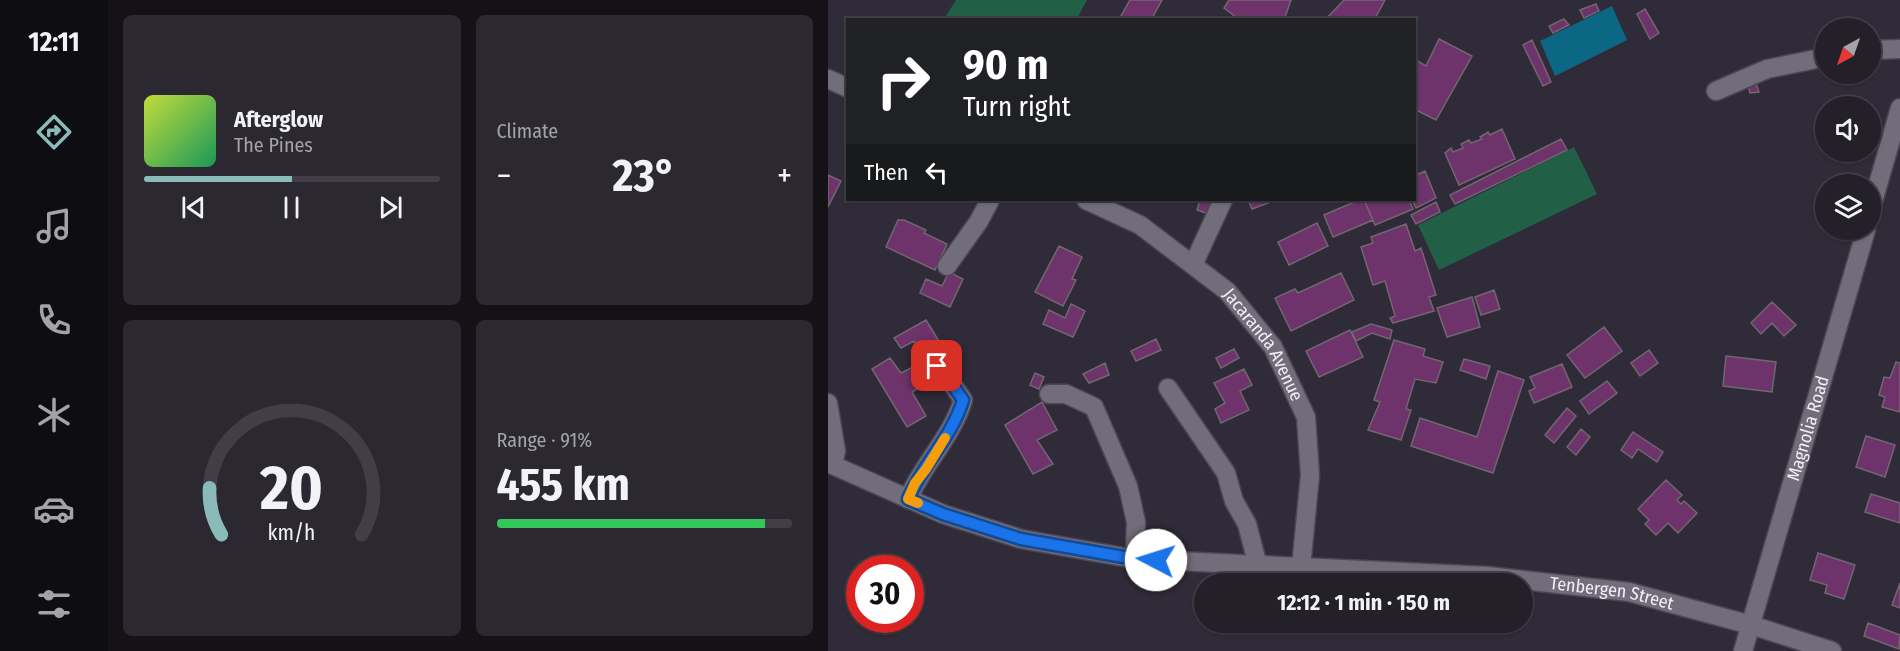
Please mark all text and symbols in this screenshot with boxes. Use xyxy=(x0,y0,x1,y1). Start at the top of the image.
north arrow xyxy=(1815,18,1881,84)
map controls xyxy=(1815,18,1881,240)
text: 12:11 xyxy=(28,26,80,58)
text: 90 m xyxy=(963,40,1048,90)
icon: right xyxy=(864,42,942,120)
text: Turn right xyxy=(963,91,1071,123)
button: sound xyxy=(1815,96,1881,162)
text: Afterglow xyxy=(234,106,323,133)
icon: directions xyxy=(33,111,75,153)
text: Climate xyxy=(497,119,558,143)
text: The Pines xyxy=(234,133,313,157)
text: 23° xyxy=(613,149,676,203)
text: − xyxy=(497,156,511,196)
text: + xyxy=(777,156,792,196)
icon: left xyxy=(920,156,953,189)
text: Then xyxy=(864,159,908,186)
button: layers xyxy=(1815,174,1881,240)
icon: previous xyxy=(177,191,210,224)
icon: pause xyxy=(275,191,308,224)
icon: next xyxy=(374,191,407,224)
icon: music xyxy=(33,205,75,247)
street label: Jacaranda Avenue xyxy=(1218,284,1308,405)
icon: phone xyxy=(33,299,75,341)
pin xyxy=(911,340,962,391)
icon: arrive xyxy=(920,349,953,382)
street label: Magnolia Road xyxy=(1782,373,1834,484)
icon: climate xyxy=(33,394,75,436)
text: Range · 91% xyxy=(497,428,592,452)
text: 20 xyxy=(259,451,323,526)
text: 455 km xyxy=(497,458,630,512)
icon: car xyxy=(33,488,75,530)
text: km/h xyxy=(268,520,316,546)
position arrow xyxy=(1124,528,1188,592)
speed limit sign: 30 xyxy=(846,555,924,633)
street label: Tenbergen Street xyxy=(1549,572,1676,615)
icon: filters xyxy=(33,583,75,625)
text: 12:12 · 1 min · 150 m xyxy=(1277,589,1450,616)

